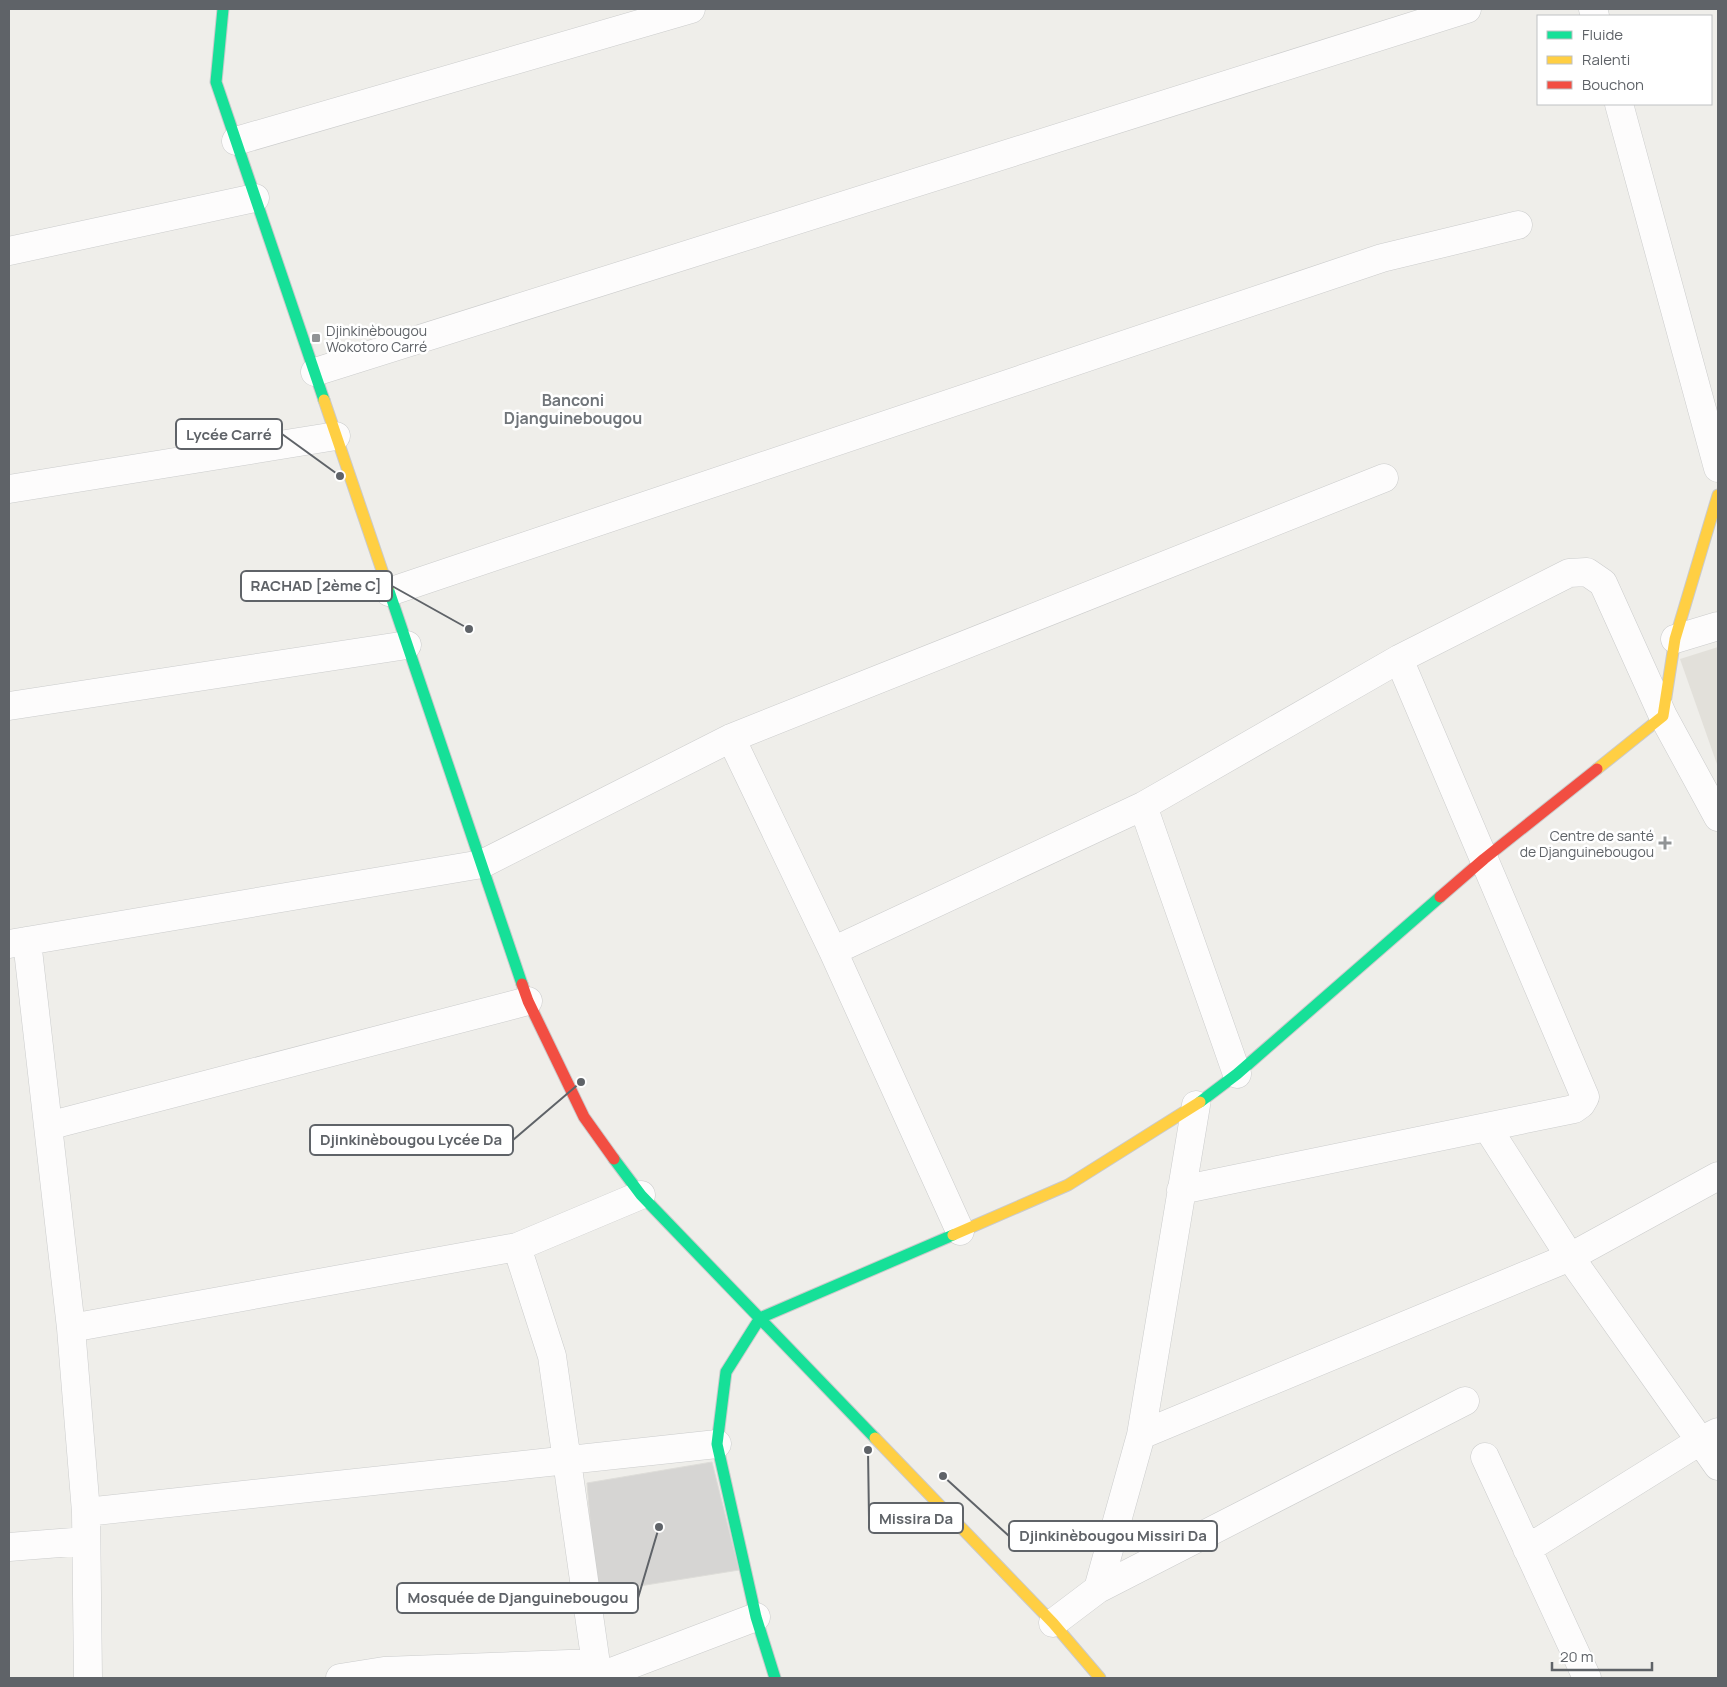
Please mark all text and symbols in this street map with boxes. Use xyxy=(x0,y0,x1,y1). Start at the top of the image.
legend xyxy=(1537,15,1712,105)
text: Fluide xyxy=(1582,24,1623,45)
text: Ralenti xyxy=(1582,49,1630,70)
text: Bouchon xyxy=(1582,74,1644,95)
place label: Djinkinèbougou Wokotoro Carré xyxy=(326,321,427,356)
marker: Djinkinèbougou Wokotoro Carré xyxy=(310,332,322,344)
district label: Banconi Djanguinebougou xyxy=(504,389,642,429)
callout: Lycée Carré xyxy=(176,419,282,449)
text: Lycée Carré xyxy=(186,424,272,445)
callout: RACHAD [2ème C] xyxy=(241,571,392,601)
text: RACHAD [2ème C] xyxy=(250,575,382,596)
place label: Centre de santé de Djanguinebougou xyxy=(1520,826,1654,861)
marker: Centre de santé de Djanguinebougou xyxy=(1658,836,1672,850)
callout: Djinkinèbougou Lycée Da xyxy=(310,1125,513,1155)
text: Djinkinèbougou Lycée Da xyxy=(320,1129,502,1150)
callout: Missira Da xyxy=(869,1503,963,1533)
text: Missira Da xyxy=(879,1508,953,1529)
callout: Djinkinèbougou Missiri Da xyxy=(1009,1521,1217,1551)
text: Djinkinèbougou Missiri Da xyxy=(1019,1525,1207,1546)
callout: Mosquée de Djanguinebougou xyxy=(397,1583,638,1613)
text: Mosquée de Djanguinebougou xyxy=(408,1587,628,1608)
scale bar xyxy=(1552,1640,1652,1672)
text: 20 m xyxy=(1560,1646,1593,1667)

